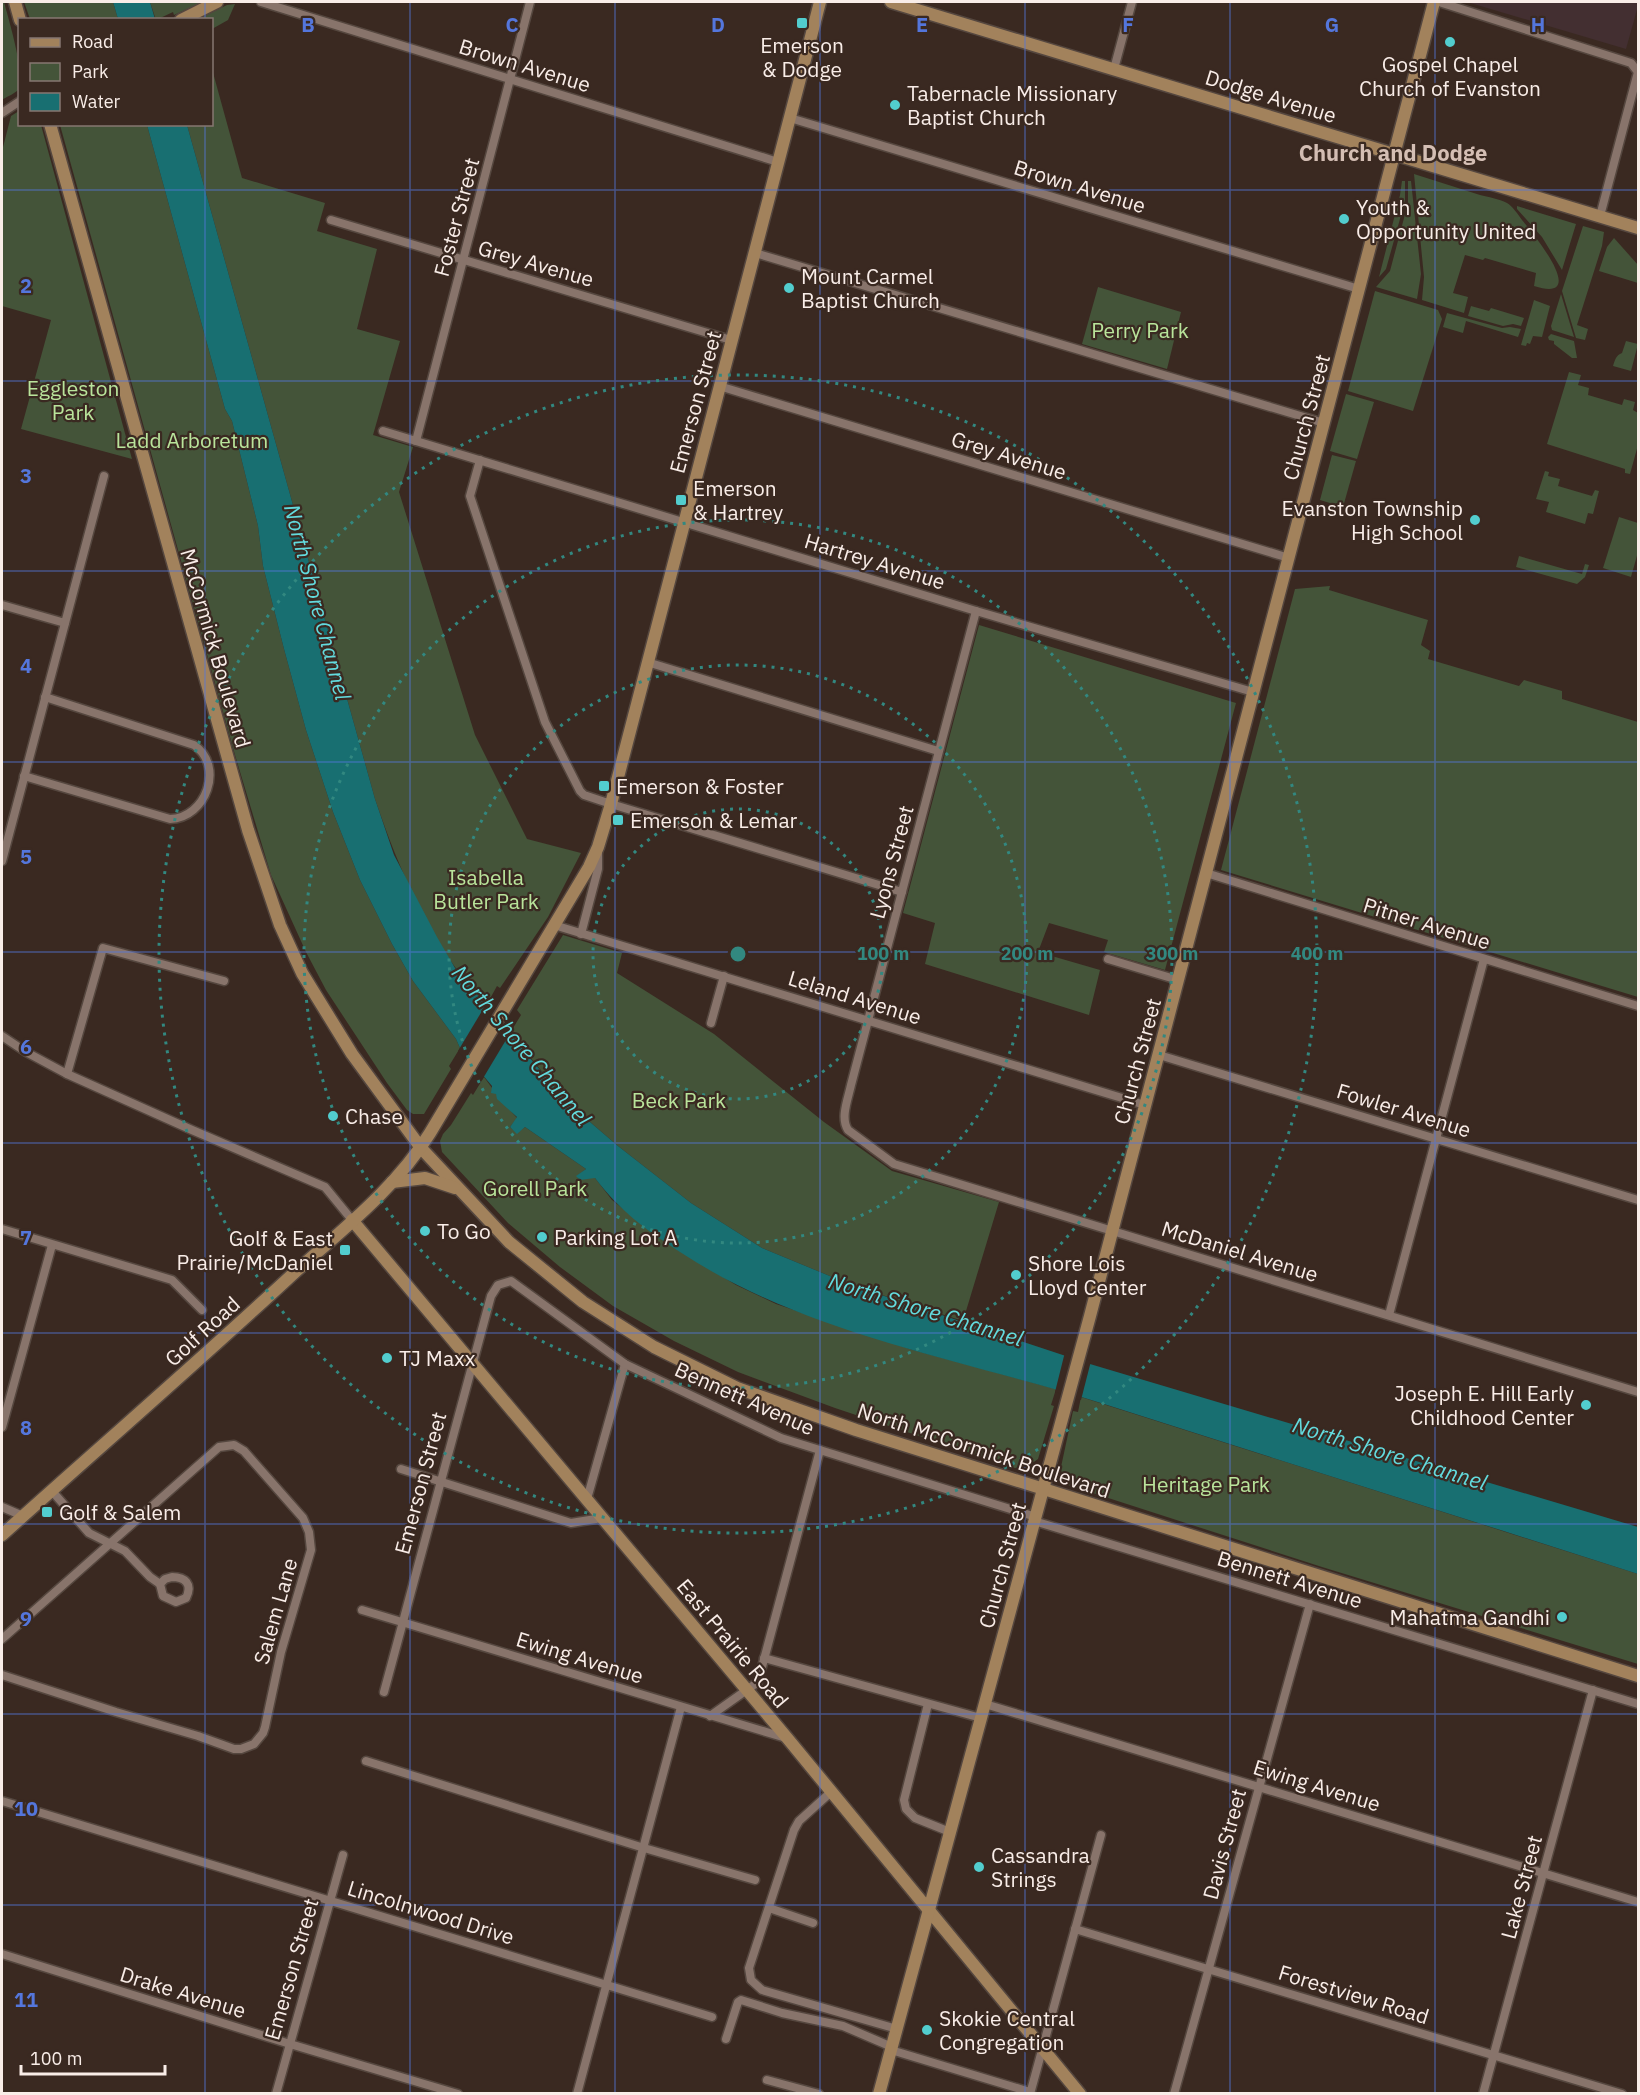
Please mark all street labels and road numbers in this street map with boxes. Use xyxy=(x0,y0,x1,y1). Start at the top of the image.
street label: Brown Avenue xyxy=(456,32,594,98)
street label: Dodge Avenue xyxy=(1202,63,1340,129)
street label: Brown Avenue xyxy=(1011,153,1149,219)
street label: Foster Street xyxy=(427,154,485,280)
street label: Grey Avenue xyxy=(475,233,597,293)
street label: Emerson Street xyxy=(663,328,727,476)
street label: Church Street xyxy=(1276,351,1336,483)
street label: Grey Avenue xyxy=(948,424,1070,486)
street label: Hartrey Avenue xyxy=(801,526,949,596)
street label: McCormick Boulevard xyxy=(174,545,258,751)
street label: Lyons Street xyxy=(862,802,920,922)
street label: Pitner Avenue xyxy=(1360,890,1494,956)
street label: Leland Avenue xyxy=(785,963,925,1031)
street label: Church Street xyxy=(1107,995,1167,1127)
street label: Fowler Avenue xyxy=(1333,1076,1475,1144)
street label: McDaniel Avenue xyxy=(1158,1214,1322,1288)
street label: Golf Road xyxy=(158,1290,246,1372)
street label: Bennett Avenue xyxy=(671,1355,819,1441)
street label: North McCormick Boulevard xyxy=(854,1396,1114,1504)
street label: Emerson Street xyxy=(388,1409,452,1557)
street label: Church Street xyxy=(972,1499,1032,1631)
street label: Bennett Avenue xyxy=(1214,1544,1366,1614)
street label: Salem Lane xyxy=(247,1555,303,1667)
street label: East Prairie Road xyxy=(671,1573,795,1713)
street label: Ewing Avenue xyxy=(513,1624,647,1690)
street label: Ewing Avenue xyxy=(1250,1752,1384,1818)
street label: Davis Street xyxy=(1196,1786,1252,1902)
street label: Lake Street xyxy=(1494,1832,1548,1942)
street label: Lincolnwood Drive xyxy=(344,1873,518,1951)
street label: Emerson Street xyxy=(257,1895,325,2043)
street label: Forestview Road xyxy=(1275,1958,1433,2030)
street label: Drake Avenue xyxy=(117,1960,249,2024)

